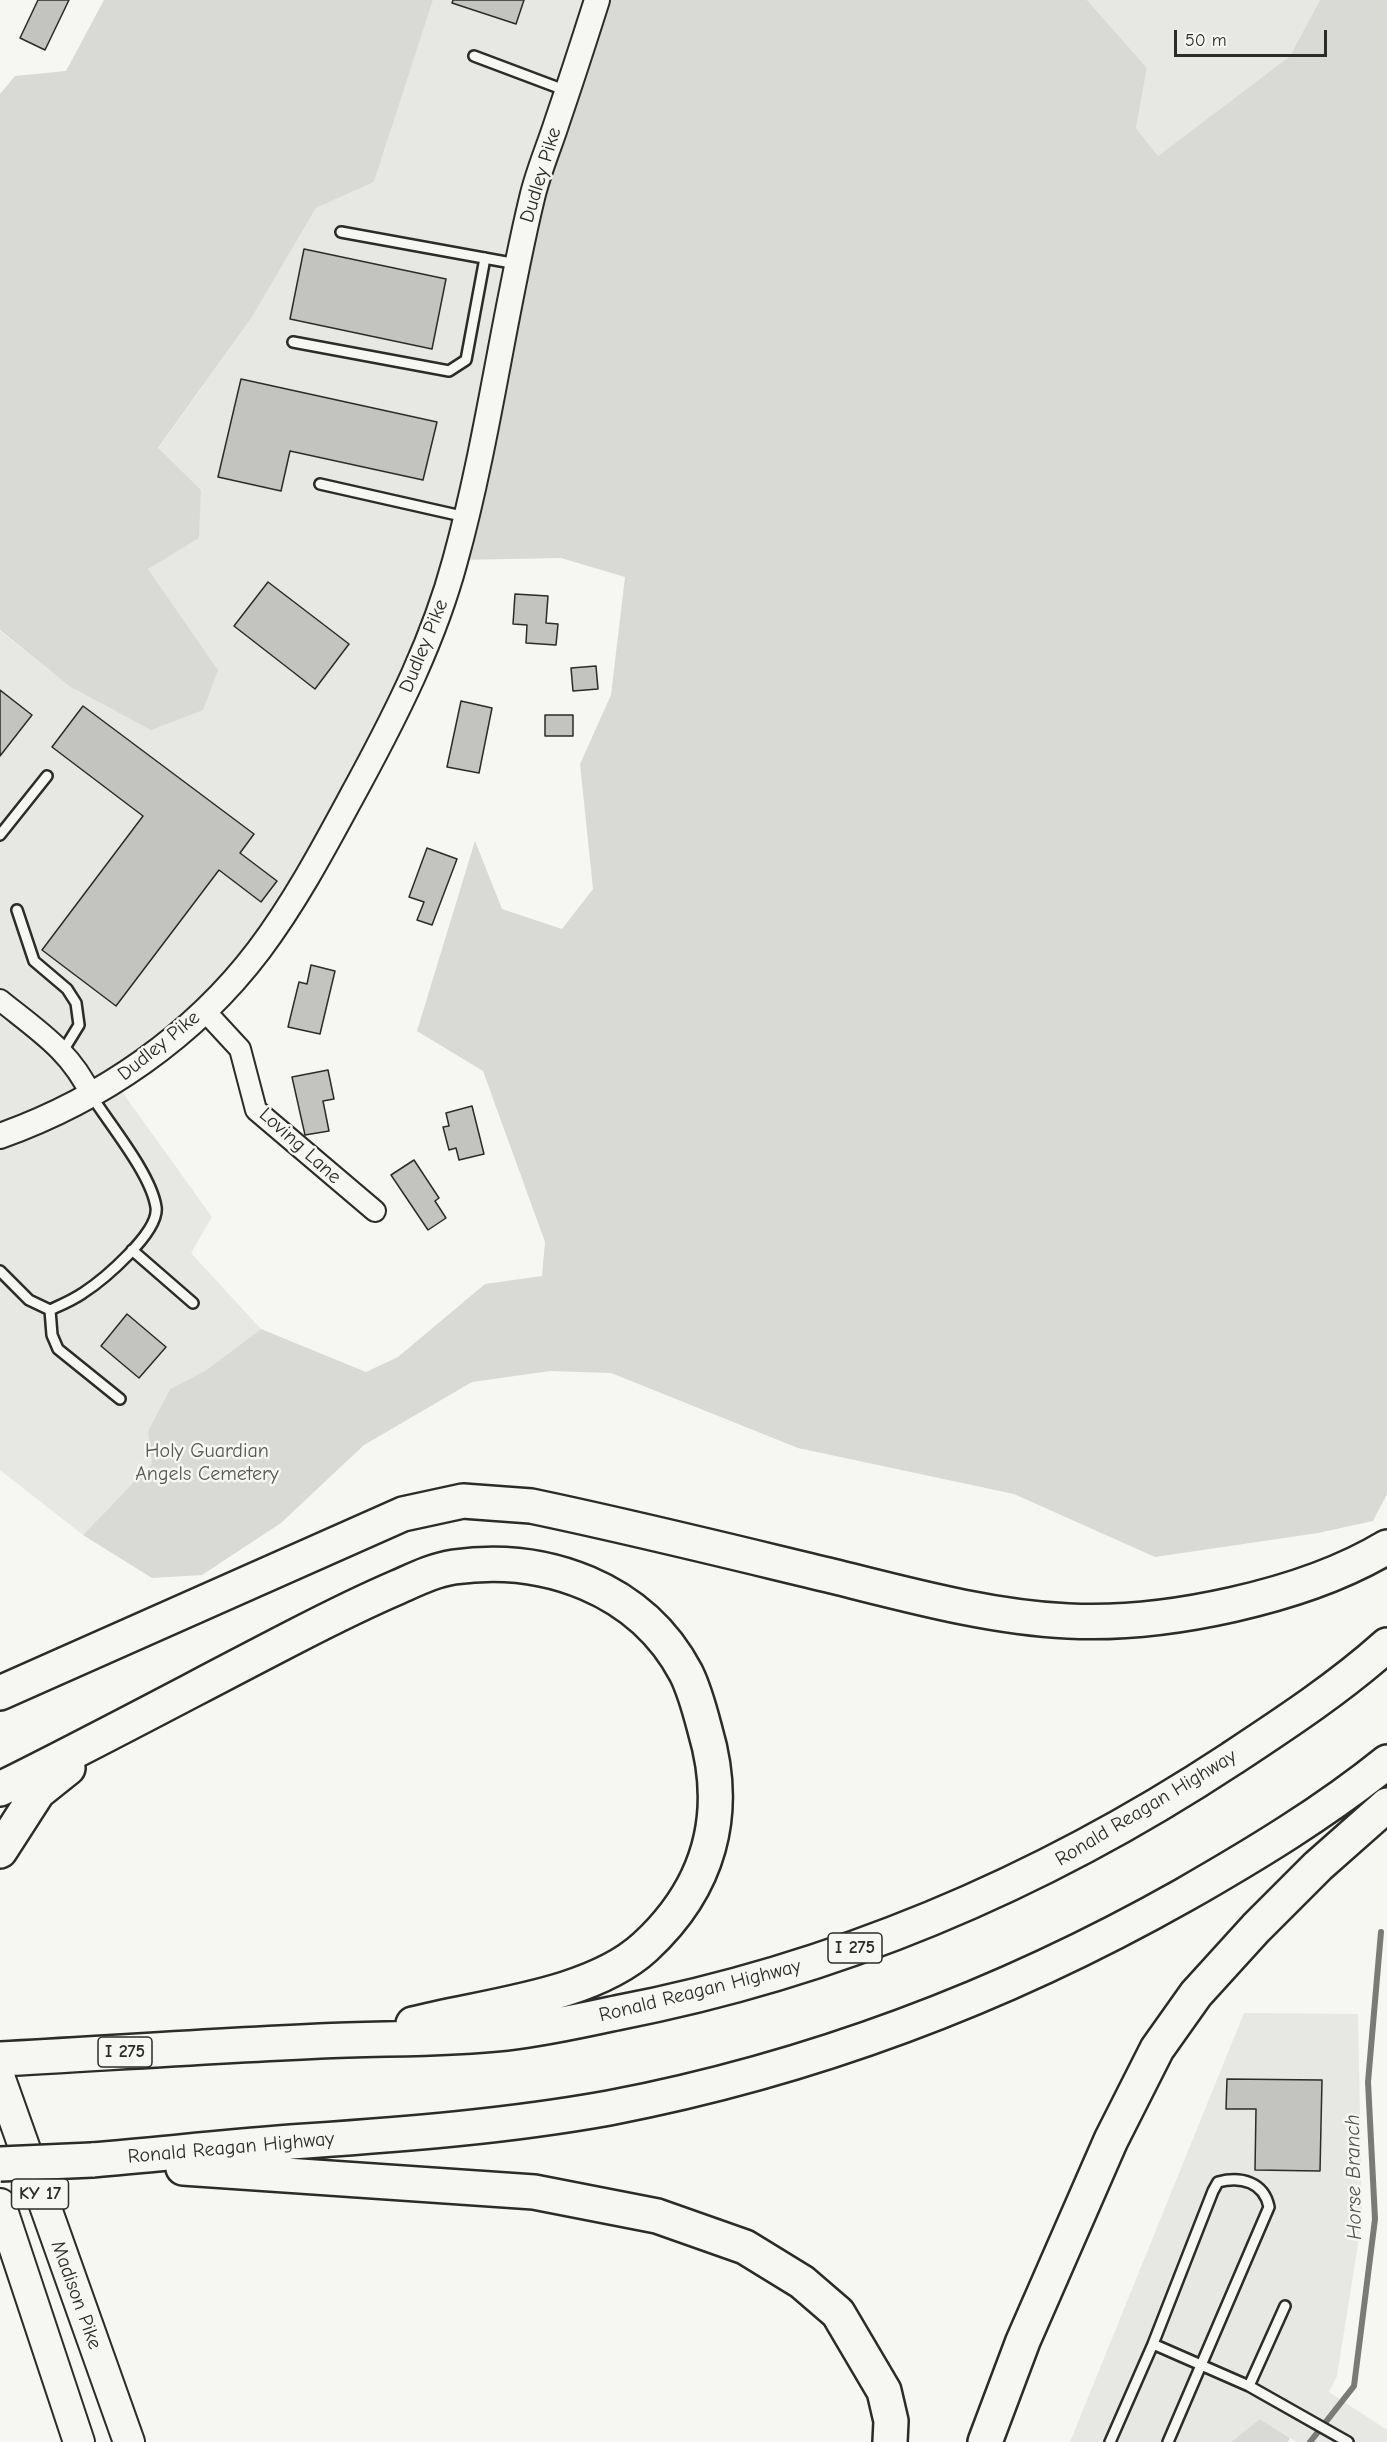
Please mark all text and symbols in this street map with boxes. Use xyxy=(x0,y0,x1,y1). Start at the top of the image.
scale bar xyxy=(1177,18,1330,56)
text: 50 m xyxy=(1185,30,1227,51)
street label: Dudley Pike xyxy=(515,124,567,226)
street label: Dudley Pike xyxy=(394,596,454,696)
street label: Dudley Pike xyxy=(113,1006,205,1086)
street label: Loving Lane xyxy=(254,1103,346,1189)
park label: Holy Guardian Angels Cemetery xyxy=(135,1439,279,1486)
street label: Ronald Reagan Highway xyxy=(1051,1744,1241,1872)
road number: I 275 xyxy=(828,1933,882,1963)
street label: Ronald Reagan Highway xyxy=(597,1954,803,2028)
road number: I 275 xyxy=(98,2037,152,2067)
water label: Horse Branch xyxy=(1340,2114,1368,2240)
street label: Ronald Reagan Highway xyxy=(127,2127,335,2169)
road number: KY 17 xyxy=(12,2179,68,2209)
street label: Madison Pike xyxy=(45,2237,107,2353)

